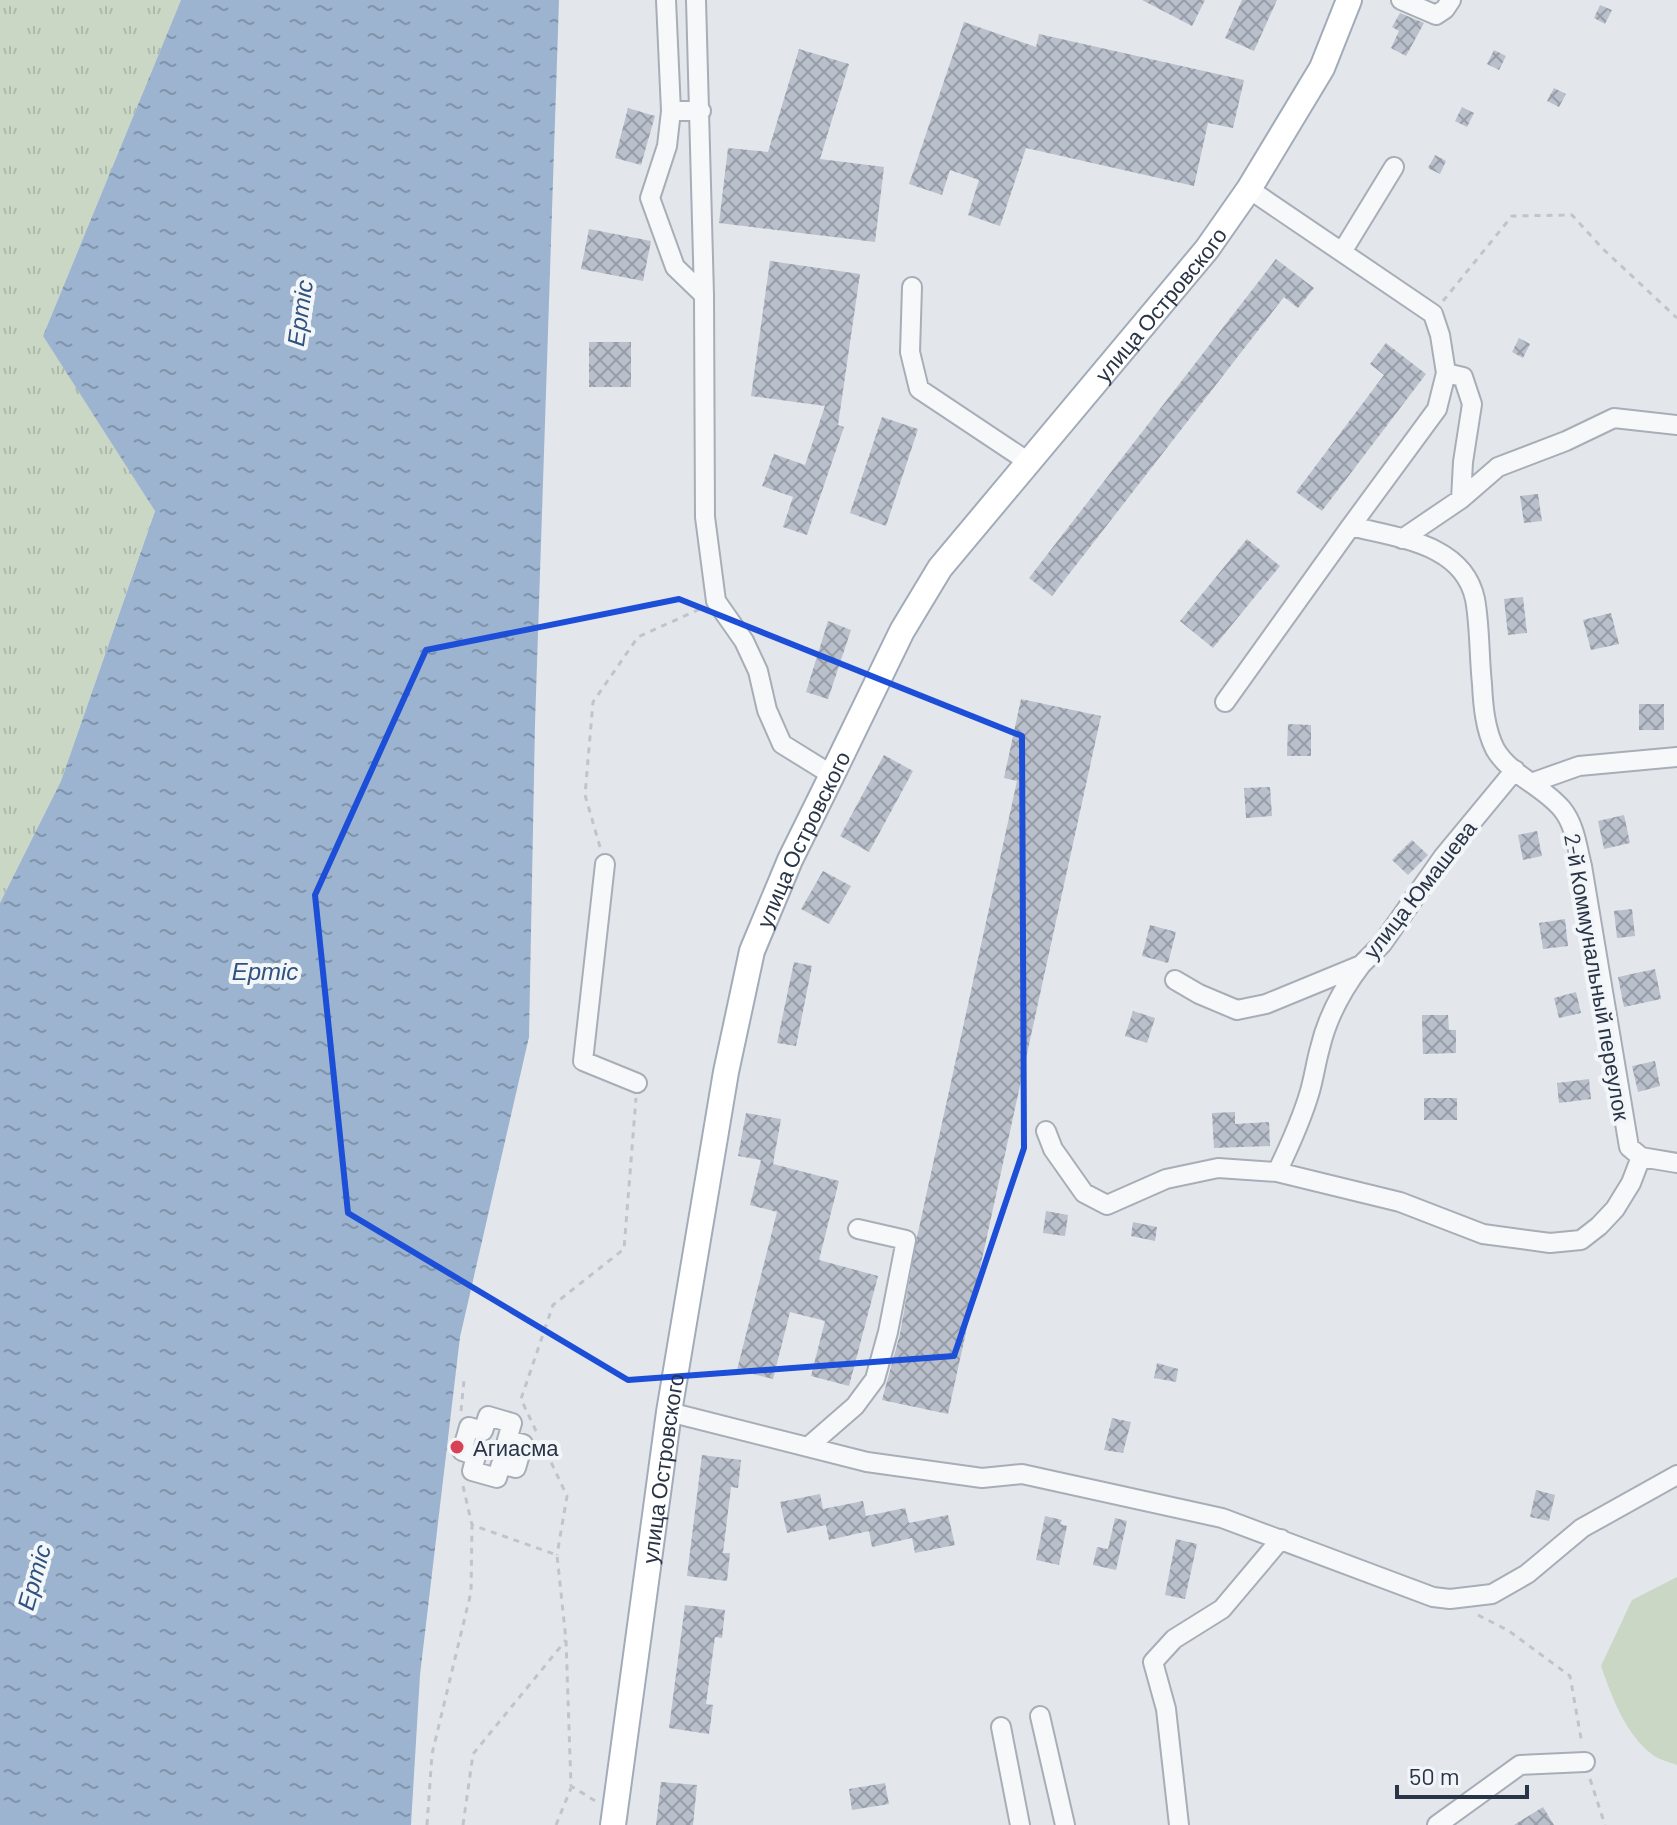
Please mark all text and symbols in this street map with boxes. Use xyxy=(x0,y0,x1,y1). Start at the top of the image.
street label: улица Островского xyxy=(1089,222,1231,387)
water label: Ертіс xyxy=(280,278,318,348)
street label: улица Островского xyxy=(750,747,855,932)
street label: улица Юмашева xyxy=(1357,814,1482,964)
street label: 2-й Коммунальный переулок xyxy=(1559,832,1636,1123)
water label: Ертіс xyxy=(232,956,298,985)
street label: улица Островского xyxy=(636,1371,688,1565)
place label: Агиасма xyxy=(473,1434,559,1460)
marker: Агиасма xyxy=(448,1438,466,1456)
water label: Ертіс xyxy=(10,1541,56,1613)
scale bar xyxy=(1397,1749,1527,1799)
text: 50 m xyxy=(1409,1761,1460,1790)

